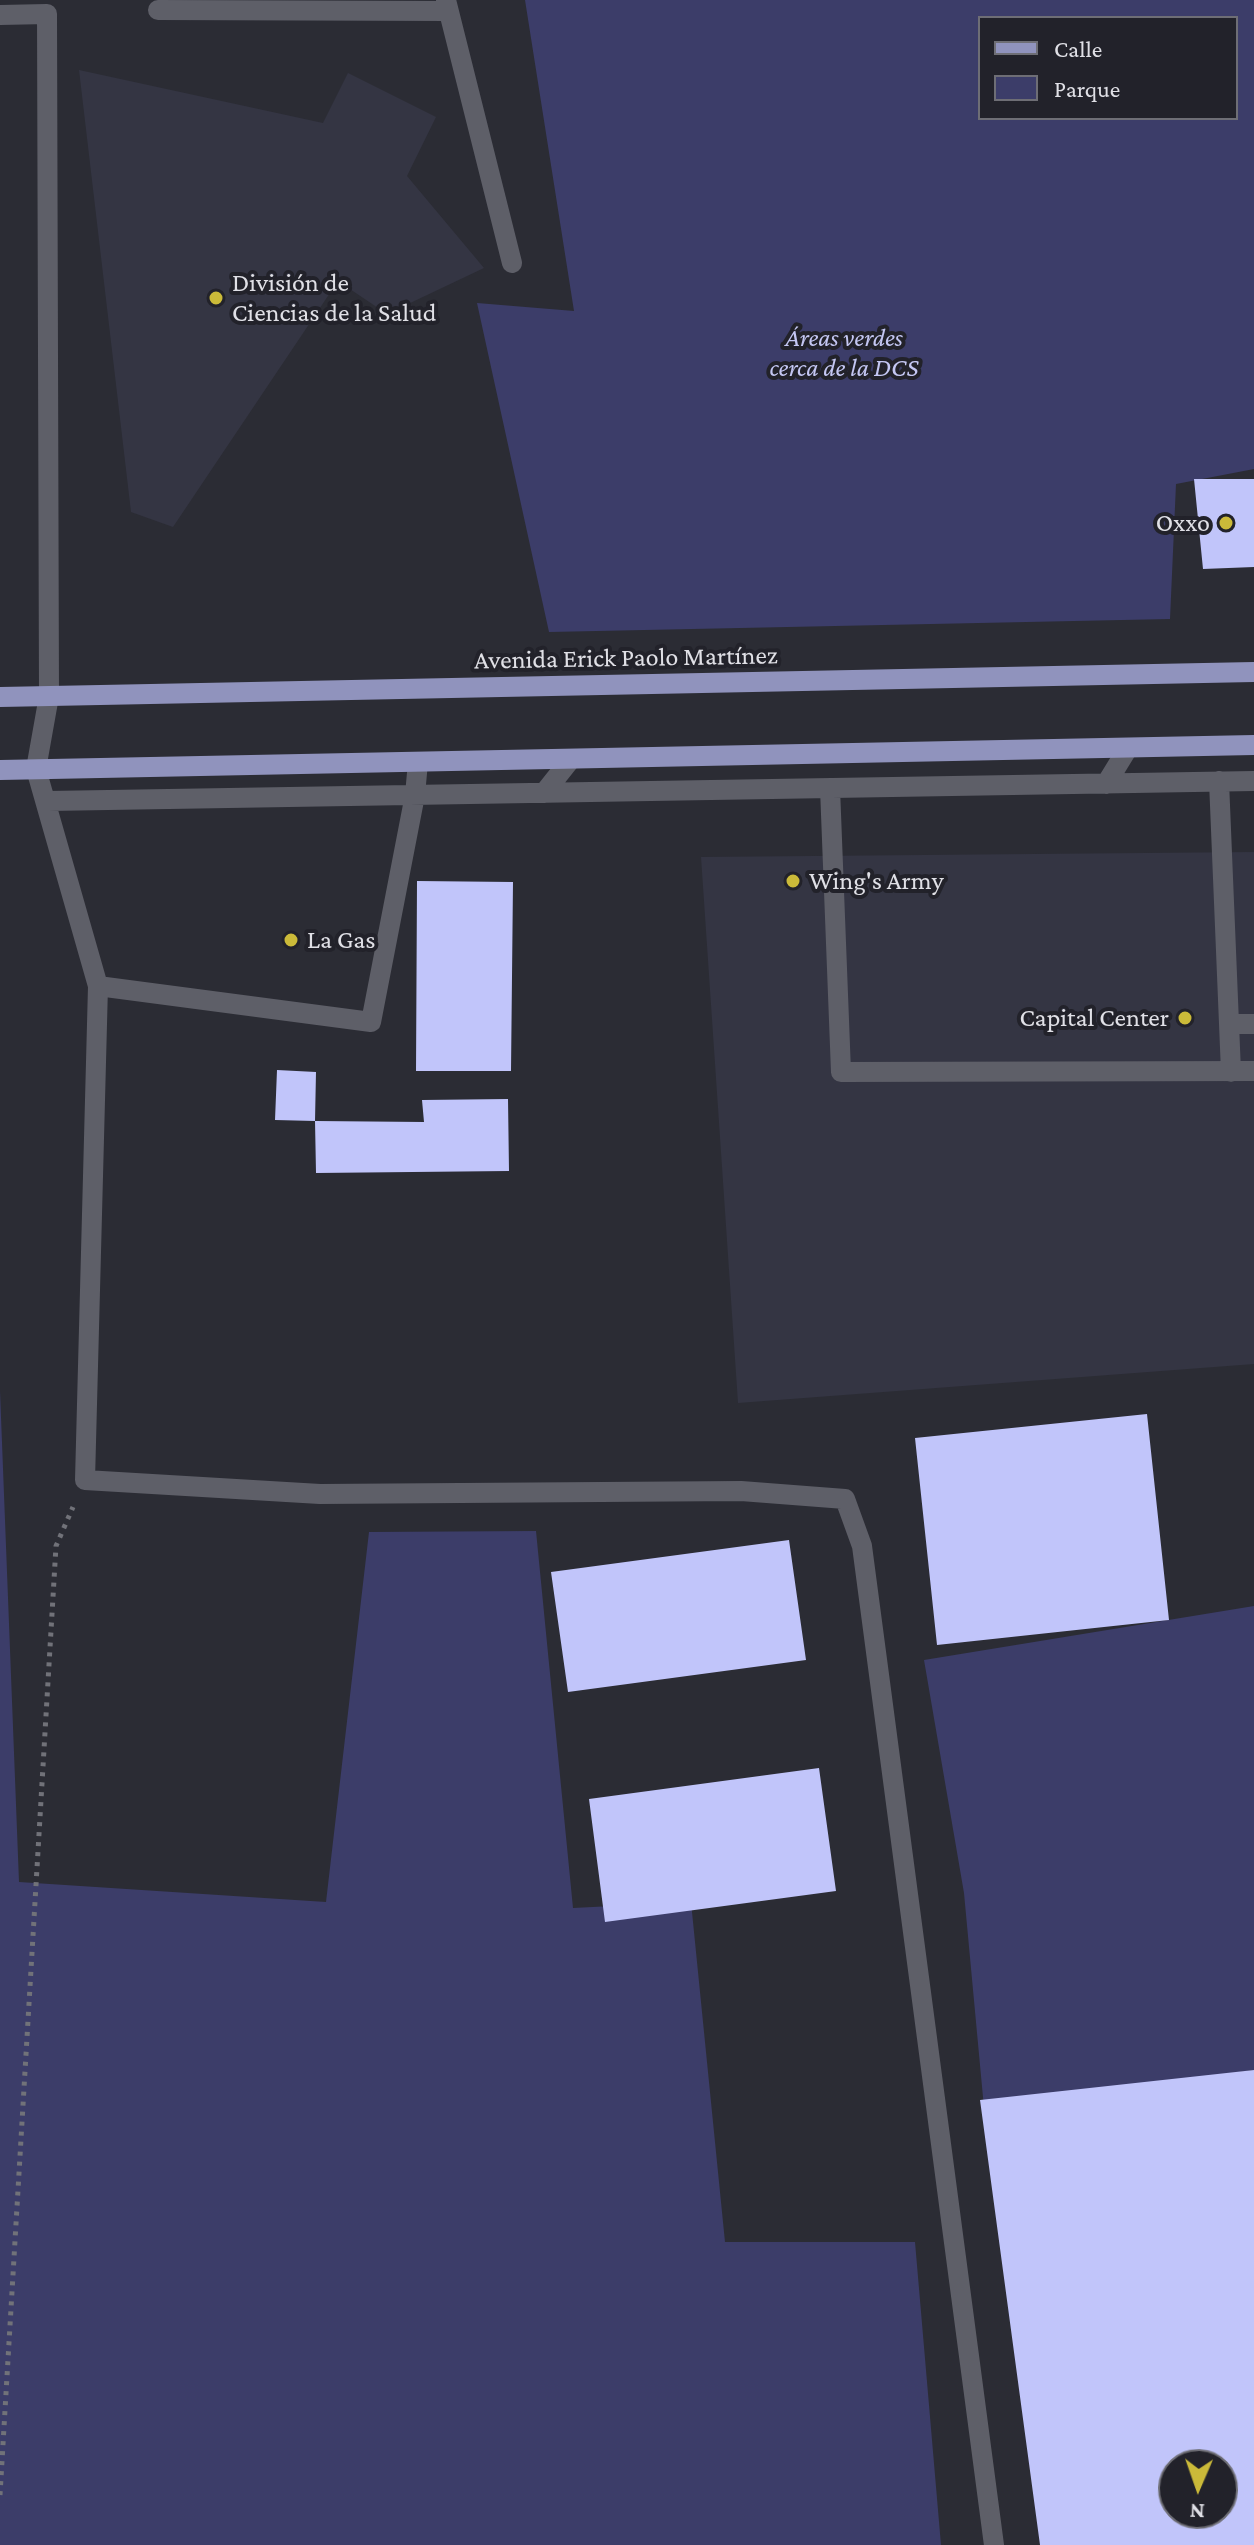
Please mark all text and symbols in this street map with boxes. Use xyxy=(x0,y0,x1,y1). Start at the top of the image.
legend xyxy=(978,16,1238,120)
text: Calle xyxy=(1054,35,1102,62)
text: Parque xyxy=(1054,75,1120,102)
place label: División de Ciencias de la Salud xyxy=(232,267,436,328)
marker: División de Ciencias de la Salud xyxy=(207,289,225,307)
park label: Áreas verdes cerca de la DCS xyxy=(769,322,919,384)
place label: Oxxo xyxy=(1156,507,1210,539)
marker: Oxxo xyxy=(1217,514,1235,532)
street label: Avenida Erick Paolo Martínez xyxy=(474,640,778,676)
place label: Wing's Army xyxy=(809,865,944,897)
marker: Wing's Army xyxy=(784,872,802,890)
place label: La Gas xyxy=(307,924,376,956)
marker: La Gas xyxy=(282,931,300,949)
place label: Capital Center xyxy=(1019,1002,1169,1034)
marker: Capital Center xyxy=(1176,1009,1194,1027)
north arrow xyxy=(1158,2449,1238,2529)
text: N xyxy=(1189,2499,1205,2524)

